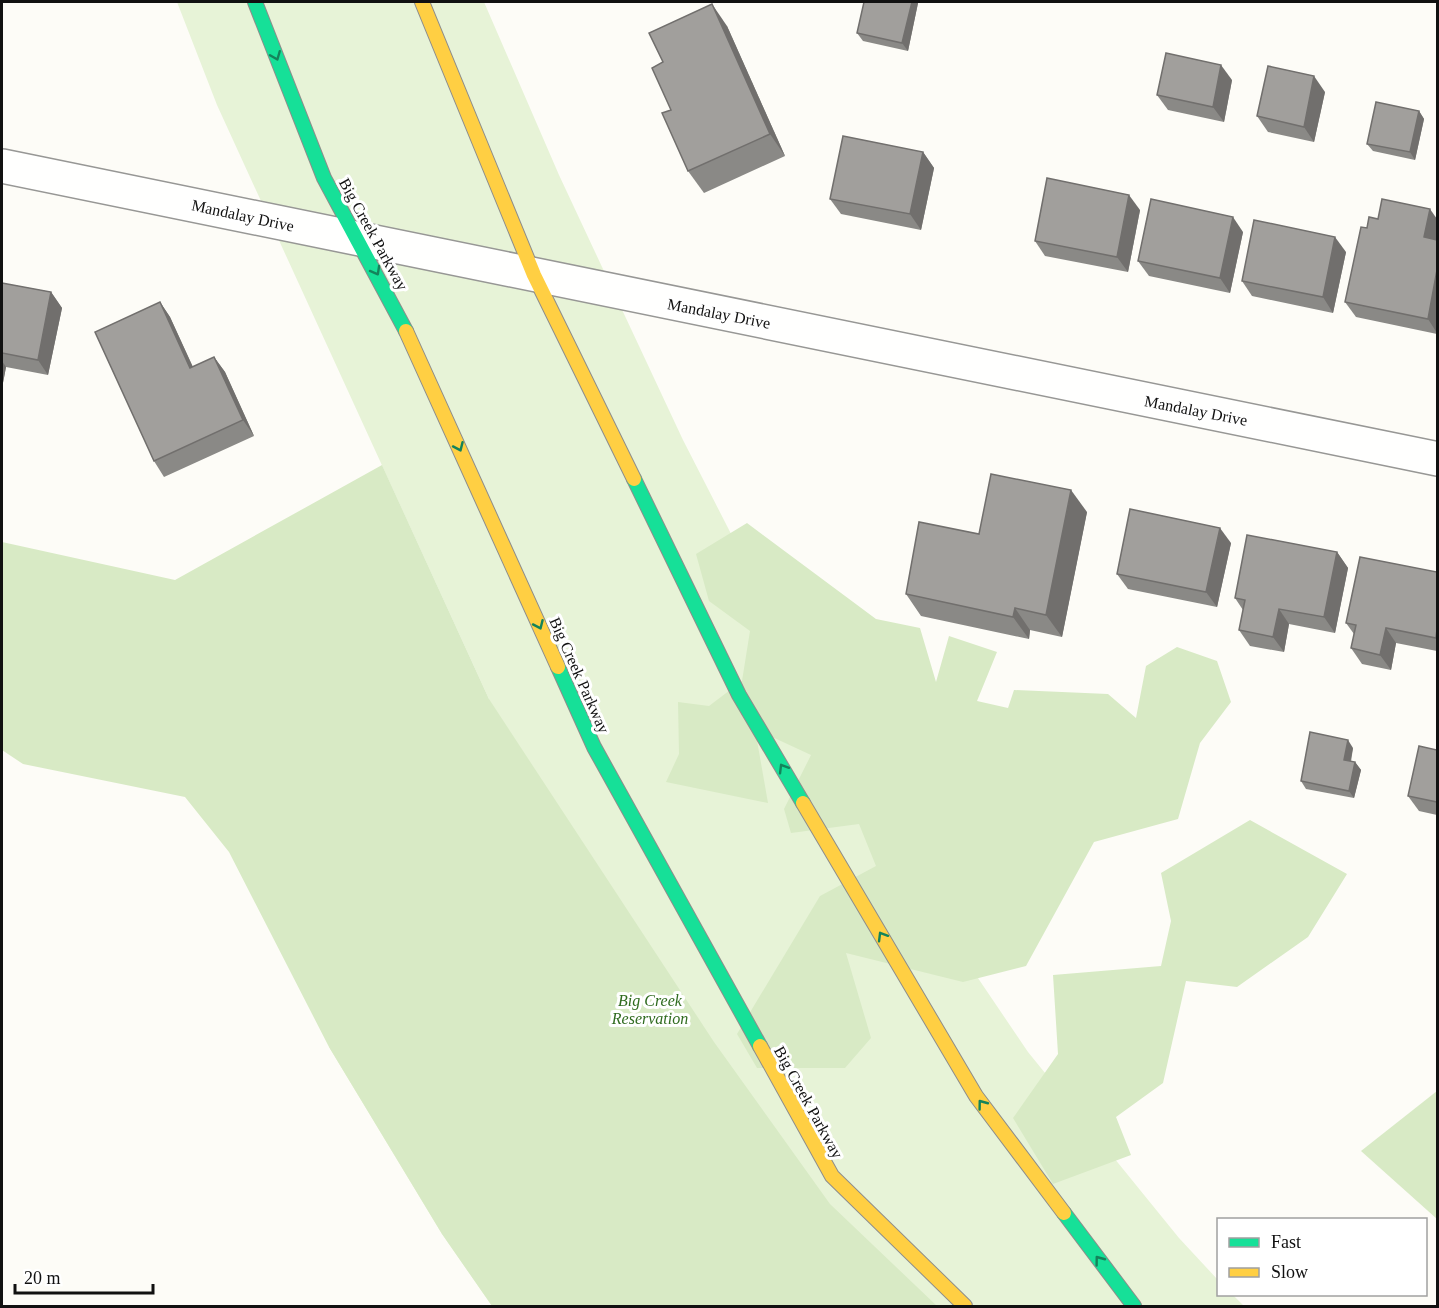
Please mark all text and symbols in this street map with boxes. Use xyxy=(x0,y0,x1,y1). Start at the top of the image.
one-way arrow xyxy=(269,50,282,61)
street label: Big Creek Parkway xyxy=(335,175,411,294)
street label: Mandalay Drive xyxy=(190,196,296,236)
one-way arrow xyxy=(369,264,380,275)
street label: Mandalay Drive xyxy=(666,295,772,333)
street label: Mandalay Drive xyxy=(1143,392,1249,430)
one-way arrow xyxy=(451,441,463,452)
street label: Big Creek Parkway xyxy=(545,615,613,736)
one-way arrow xyxy=(532,618,544,629)
one-way arrow xyxy=(778,764,790,774)
one-way arrow xyxy=(877,932,889,942)
park label: Big Creek Reservation xyxy=(611,992,688,1027)
street label: Big Creek Parkway xyxy=(770,1043,846,1162)
one-way arrow xyxy=(978,1099,989,1110)
legend xyxy=(1217,1218,1427,1296)
text: Fast xyxy=(1271,1232,1301,1252)
one-way arrow xyxy=(1095,1255,1106,1266)
scale bar xyxy=(15,1257,153,1295)
text: Slow xyxy=(1271,1262,1308,1282)
text: 20 m xyxy=(24,1268,61,1288)

